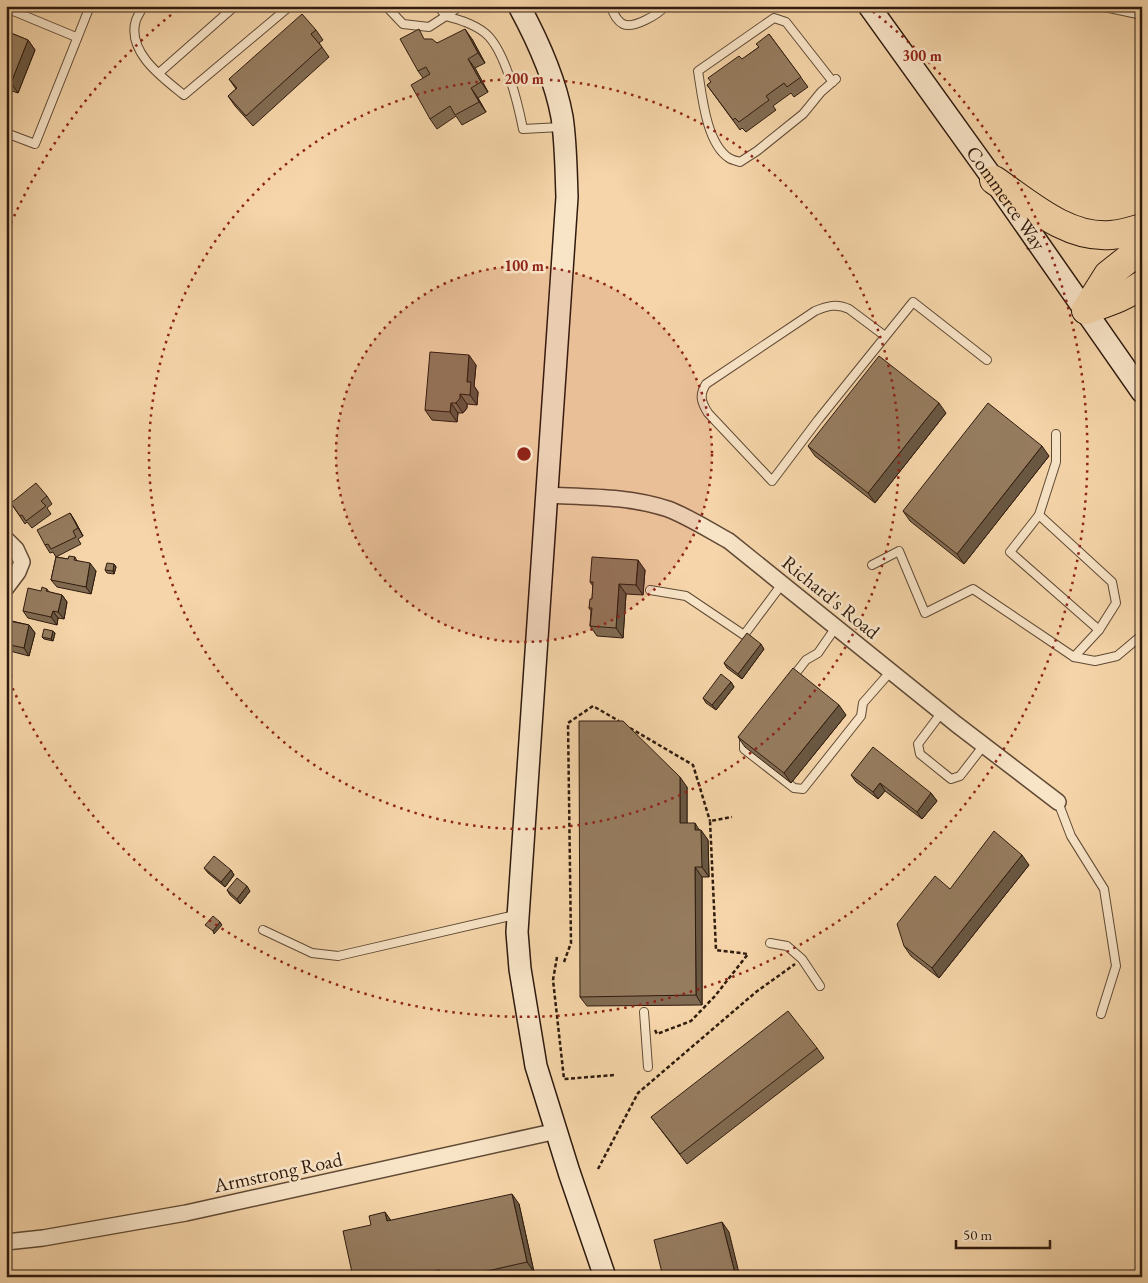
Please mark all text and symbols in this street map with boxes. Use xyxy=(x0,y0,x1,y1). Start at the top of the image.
text: 300 m xyxy=(902,46,942,65)
text: 200 m xyxy=(504,69,544,88)
street label: Commerce Way xyxy=(960,140,1052,256)
text: 100 m xyxy=(504,256,544,275)
centre of rings xyxy=(515,445,533,463)
street label: Richard's Road xyxy=(777,550,886,645)
street label: Armstrong Road xyxy=(210,1146,345,1198)
scale bar xyxy=(956,1218,1049,1250)
text: 50 m xyxy=(963,1225,992,1244)

